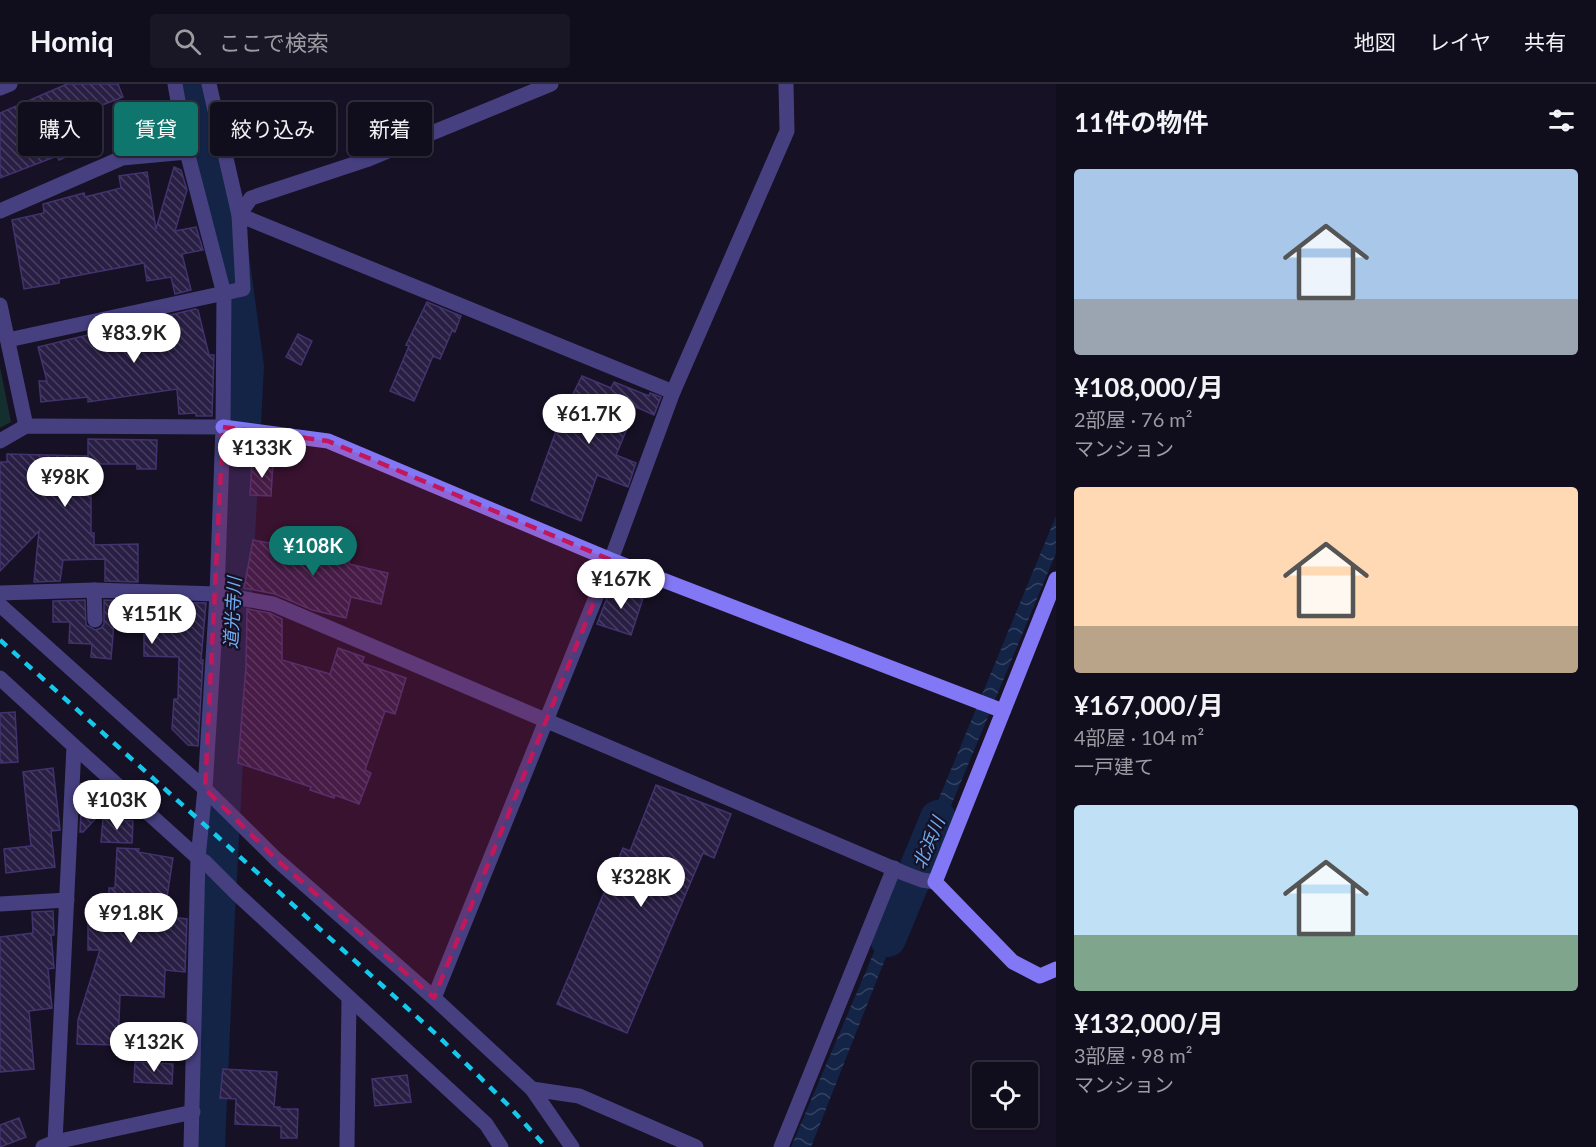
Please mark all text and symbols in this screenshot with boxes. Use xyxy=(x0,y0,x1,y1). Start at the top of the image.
search box xyxy=(150,14,570,68)
text: Homiq xyxy=(30,24,114,58)
icon: search xyxy=(171,25,204,58)
text: ここで検索 xyxy=(219,29,329,56)
text: 地図 xyxy=(1354,29,1396,54)
text: レイヤ xyxy=(1429,29,1491,54)
text: 共有 xyxy=(1524,29,1566,54)
chip: 購入 xyxy=(18,102,102,156)
chip: 賃貸 xyxy=(114,102,198,156)
chip: 絞り込み xyxy=(210,102,336,156)
chip: 新着 xyxy=(348,102,432,156)
icon: filters xyxy=(1545,104,1578,137)
text: 11件の物件 xyxy=(1074,106,1208,138)
icon: home xyxy=(1272,208,1380,316)
pin: ¥83.9K xyxy=(85,313,183,364)
text: ¥83.9K xyxy=(102,320,166,344)
text: ¥108,000/月 xyxy=(1074,371,1224,403)
pin: ¥61.7K xyxy=(540,394,638,445)
text: ¥61.7K xyxy=(557,401,621,425)
text: 2部屋 · 76 m² xyxy=(1074,407,1193,431)
pin: ¥133K xyxy=(220,428,304,479)
text: ¥133K xyxy=(232,435,292,459)
text: マンション xyxy=(1074,436,1174,460)
pin: ¥98K xyxy=(29,457,101,508)
text: ¥98K xyxy=(41,464,89,488)
pin: ¥108K xyxy=(271,526,355,577)
icon: home xyxy=(1272,526,1380,634)
text: ¥108K xyxy=(283,533,343,557)
pin: ¥167K xyxy=(579,559,663,610)
text: ¥167K xyxy=(591,566,651,590)
water label: 道光寺川 xyxy=(219,574,245,649)
pin: ¥151K xyxy=(110,594,194,645)
text: ¥151K xyxy=(122,601,182,625)
text: ¥167,000/月 xyxy=(1074,689,1224,721)
text: 4部屋 · 104 m² xyxy=(1074,725,1204,749)
text: 一戸建て xyxy=(1074,754,1154,778)
pin: ¥103K xyxy=(75,780,159,831)
text: ¥103K xyxy=(87,787,147,811)
water label: 北浜川 xyxy=(907,812,950,872)
icon: home xyxy=(1272,844,1380,952)
pin: ¥328K xyxy=(599,857,683,908)
text: ¥328K xyxy=(611,864,671,888)
pin: ¥91.8K xyxy=(82,893,180,944)
text: ¥91.8K xyxy=(99,900,163,924)
text: ¥132,000/月 xyxy=(1074,1007,1224,1039)
pin: ¥132K xyxy=(112,1022,196,1073)
text: ¥132K xyxy=(124,1029,184,1053)
text: 3部屋 · 98 m² xyxy=(1074,1043,1193,1067)
map controls xyxy=(972,1062,1038,1128)
button: locate xyxy=(972,1062,1038,1128)
text: マンション xyxy=(1074,1072,1174,1096)

